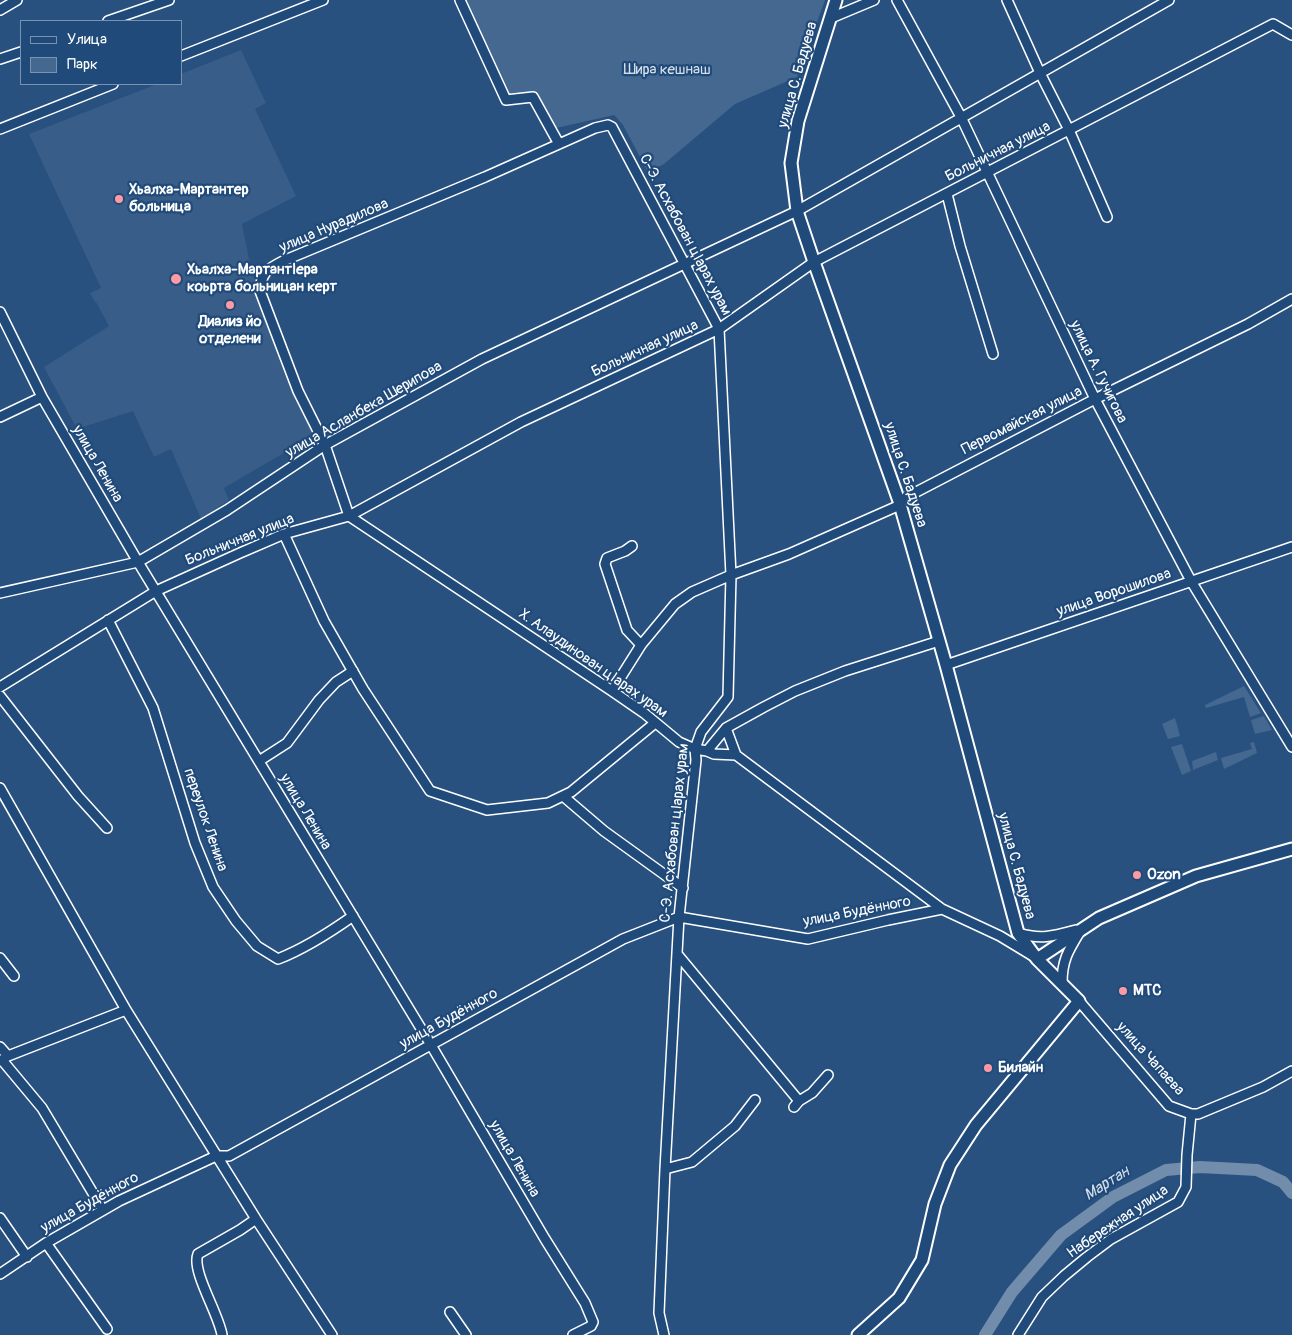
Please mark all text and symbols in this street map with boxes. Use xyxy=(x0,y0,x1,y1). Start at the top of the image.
legend xyxy=(20,20,182,85)
street label: улица С. Бадуева xyxy=(774,20,822,130)
text: Улица xyxy=(67,30,107,49)
text: Парк xyxy=(67,55,98,74)
park label: Шира кешнаш xyxy=(623,61,711,79)
street label: Больничная улица xyxy=(942,118,1054,186)
street label: С-Э. Асхабован цIарах урам xyxy=(635,151,735,319)
place label: Хьалха-Мартантер больница xyxy=(129,181,249,216)
marker: Хьалха-Мартантер больница xyxy=(113,193,125,205)
street label: улица Нурадилова xyxy=(277,195,391,257)
place label: Хьалха-МартантIера коьрта больницан керт xyxy=(187,261,337,296)
marker: Хьалха-МартантIера коьрта больницан керт xyxy=(169,272,183,286)
marker: Диализ йо отделени xyxy=(224,299,236,311)
place label: Диализ йо отделени xyxy=(199,313,261,348)
street label: Больничная улица xyxy=(589,316,701,382)
street label: улица А. Гучигова xyxy=(1065,318,1131,426)
street label: улица Асланбека Шерипова xyxy=(283,358,445,462)
street label: Первомайская улица xyxy=(959,383,1085,459)
street label: улица С. Бадуева xyxy=(880,420,930,530)
street label: улица Ленина xyxy=(68,422,126,506)
street label: Больничная улица xyxy=(183,510,297,570)
street label: улица Ворошилова xyxy=(1054,565,1174,621)
street label: Х. Алаудинован цIарах урам xyxy=(515,606,671,722)
street label: С-Э. Асхабован цIарах урам xyxy=(657,743,693,923)
street label: переулок Ленина xyxy=(179,766,231,874)
street label: улица Ленина xyxy=(275,771,335,853)
street label: улица С. Бадуева xyxy=(993,811,1039,921)
place label: Ozon xyxy=(1147,866,1181,884)
marker: Ozon xyxy=(1131,869,1143,881)
street label: улица Будённого xyxy=(802,893,912,931)
place label: МТС xyxy=(1133,982,1161,1000)
street label: улица Будённого xyxy=(397,985,501,1053)
marker: МТС xyxy=(1117,985,1129,997)
street label: улица Чапаева xyxy=(1112,1018,1188,1100)
place label: Билайн xyxy=(998,1059,1043,1077)
marker: Билайн xyxy=(982,1062,994,1074)
street label: улица Ленина xyxy=(485,1117,543,1201)
water label: Мартан xyxy=(1081,1163,1133,1205)
street label: улица Будённого xyxy=(38,1169,142,1237)
street label: Набережная улица xyxy=(1064,1181,1172,1263)

